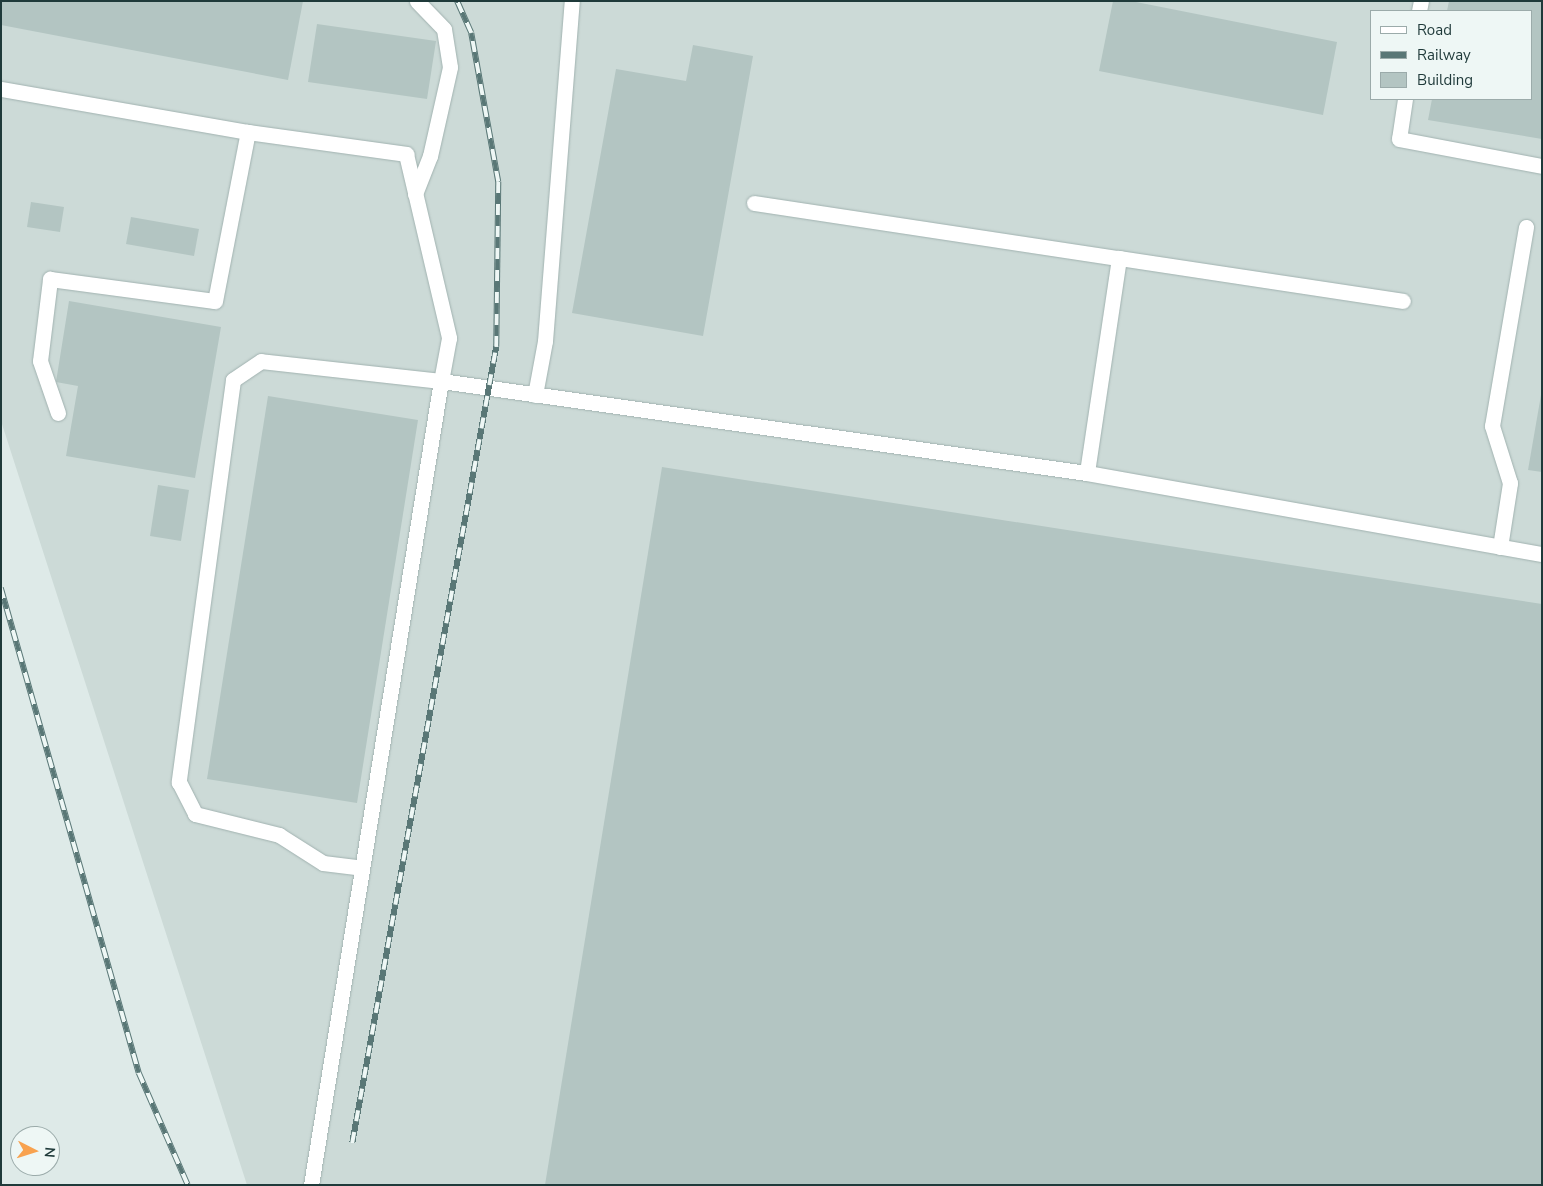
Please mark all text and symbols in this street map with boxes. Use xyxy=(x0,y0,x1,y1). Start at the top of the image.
legend xyxy=(1370,10,1533,100)
text: Road xyxy=(1417,20,1452,40)
text: Railway xyxy=(1417,45,1471,65)
text: Building xyxy=(1417,70,1473,90)
north arrow xyxy=(10,1126,60,1176)
text: N xyxy=(40,1146,59,1158)

